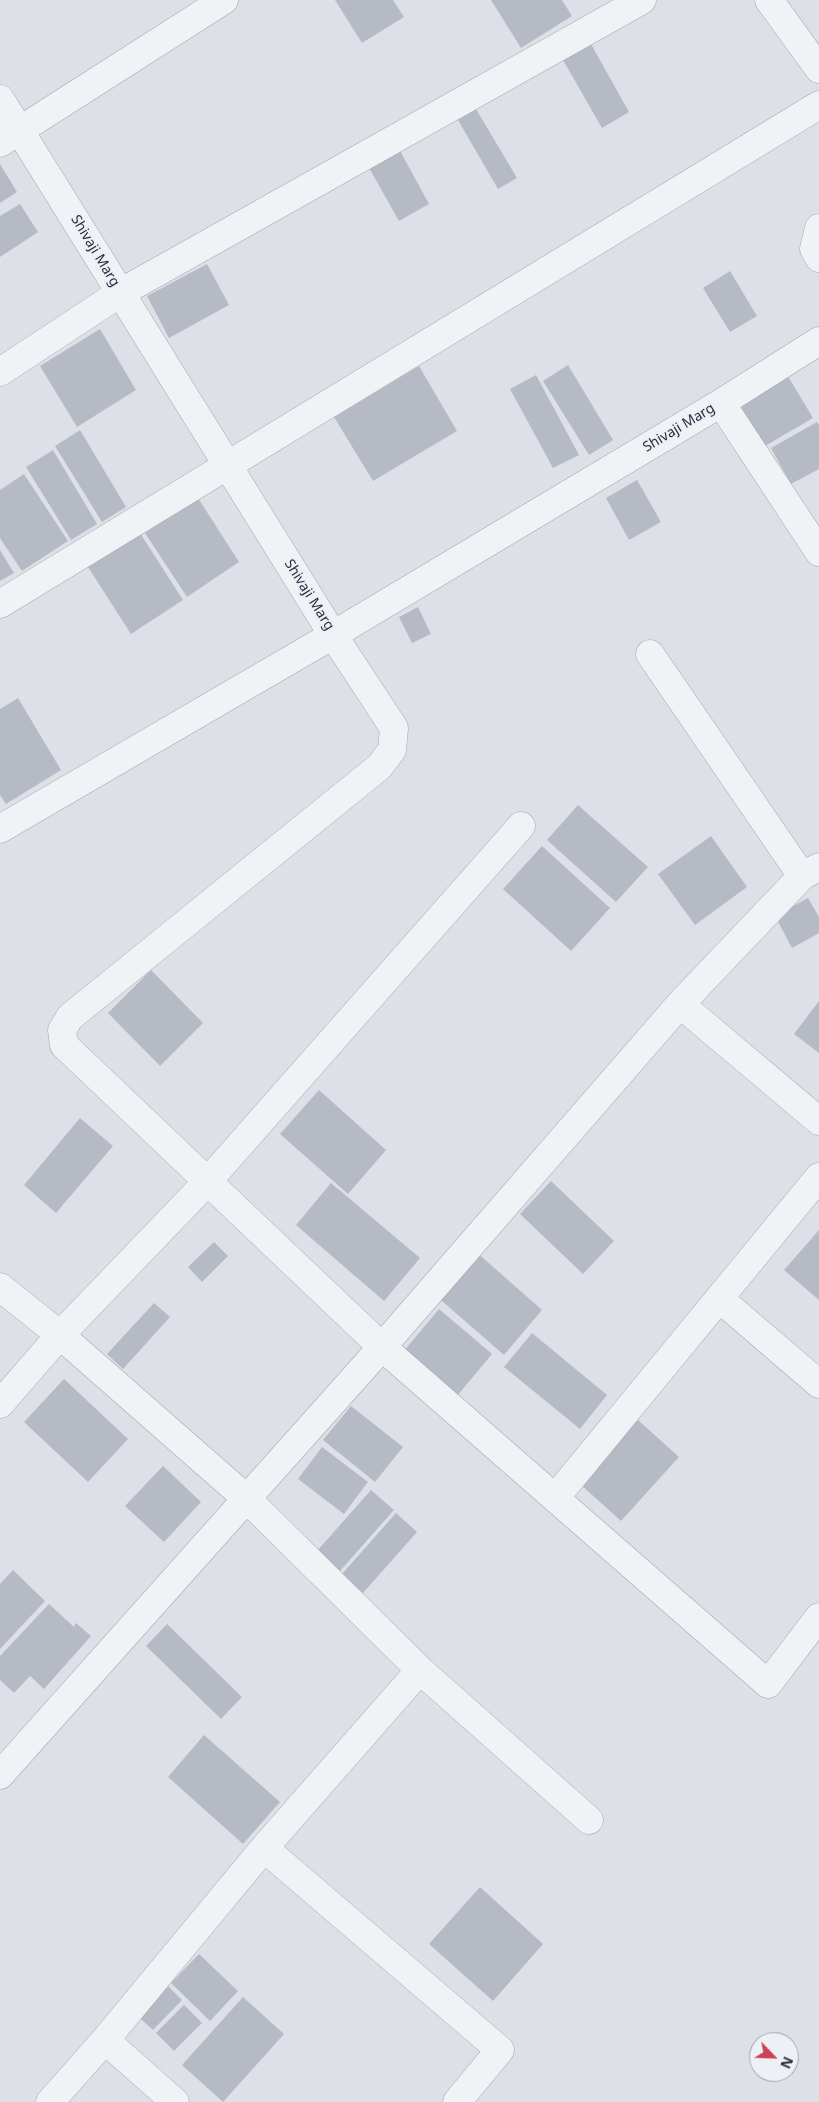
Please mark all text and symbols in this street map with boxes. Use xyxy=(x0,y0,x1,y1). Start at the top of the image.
street label: Shivaji Marg xyxy=(67,212,123,290)
street label: Shivaji Marg xyxy=(640,400,718,456)
street label: Shivaji Marg xyxy=(281,556,337,634)
north arrow xyxy=(749,2032,799,2082)
text: N xyxy=(776,2054,798,2072)

